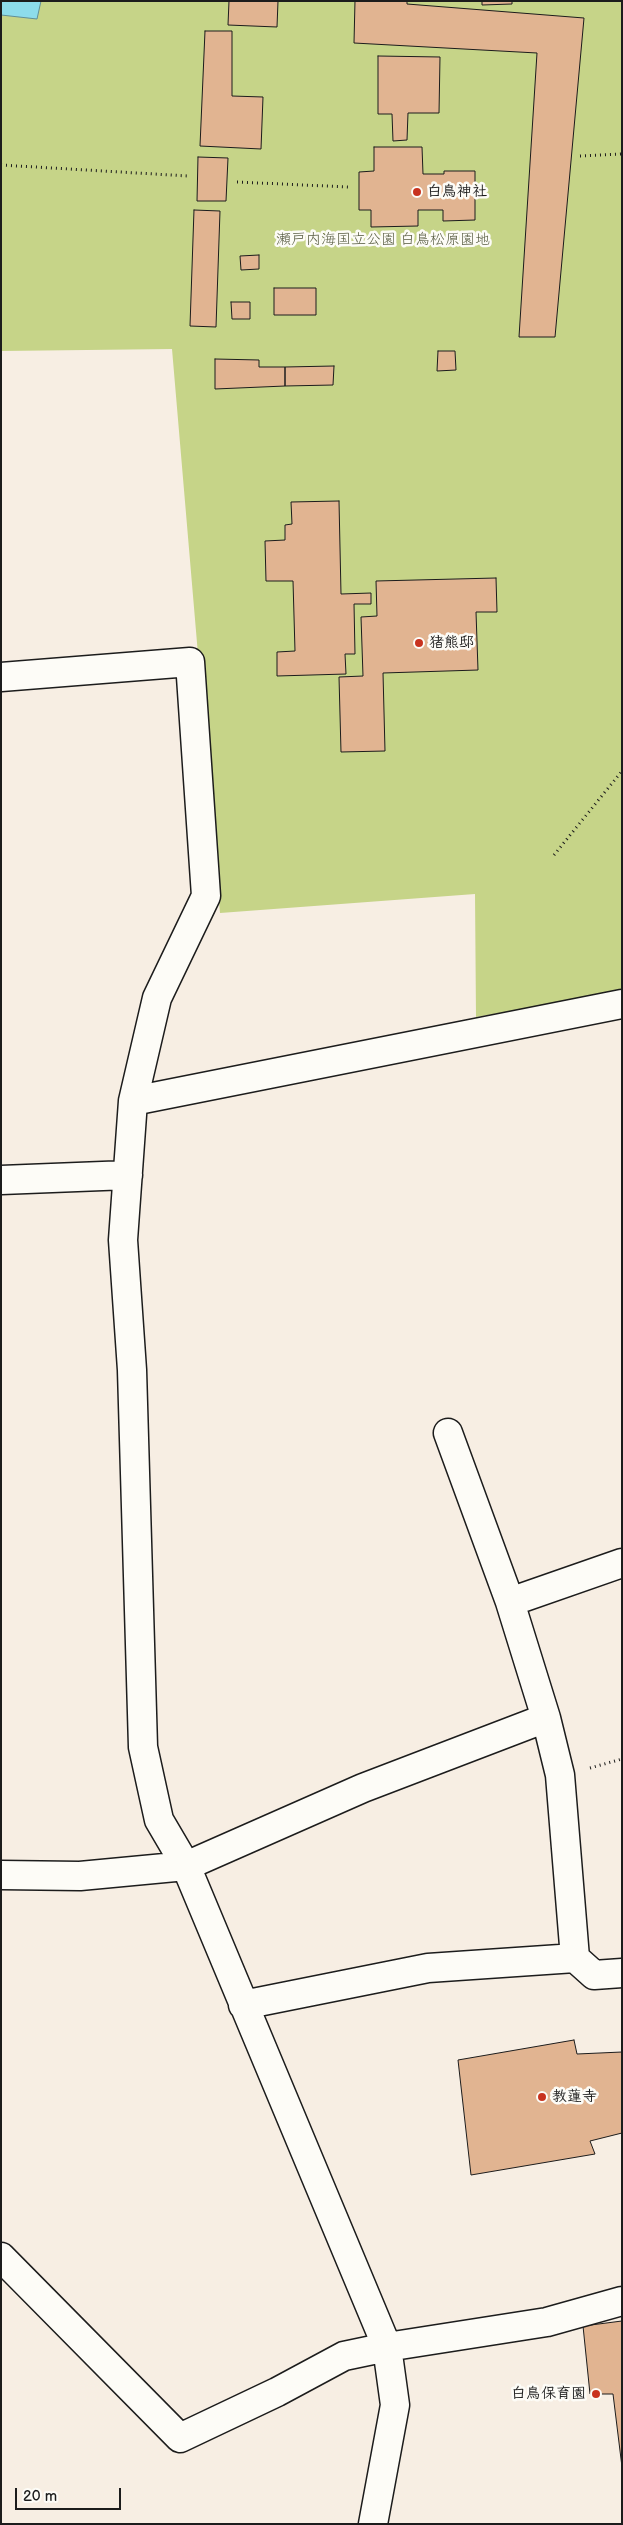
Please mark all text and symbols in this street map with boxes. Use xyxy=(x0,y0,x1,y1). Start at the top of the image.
place label: 白鳥神社 xyxy=(427,183,487,201)
marker: 白鳥神社 xyxy=(411,186,423,198)
park label: 瀬戸内海国立公園 白鳥松原園地 xyxy=(276,231,490,249)
place label: 猪熊邸 xyxy=(429,634,474,652)
marker: 猪熊邸 xyxy=(413,637,425,649)
place label: 教蓮寺 xyxy=(552,2088,597,2106)
marker: 教蓮寺 xyxy=(536,2091,548,2103)
place label: 白鳥保育園 xyxy=(511,2385,586,2403)
marker: 白鳥保育園 xyxy=(590,2388,602,2400)
scale bar xyxy=(18,2478,124,2510)
text: 20 m xyxy=(23,2487,57,2506)

